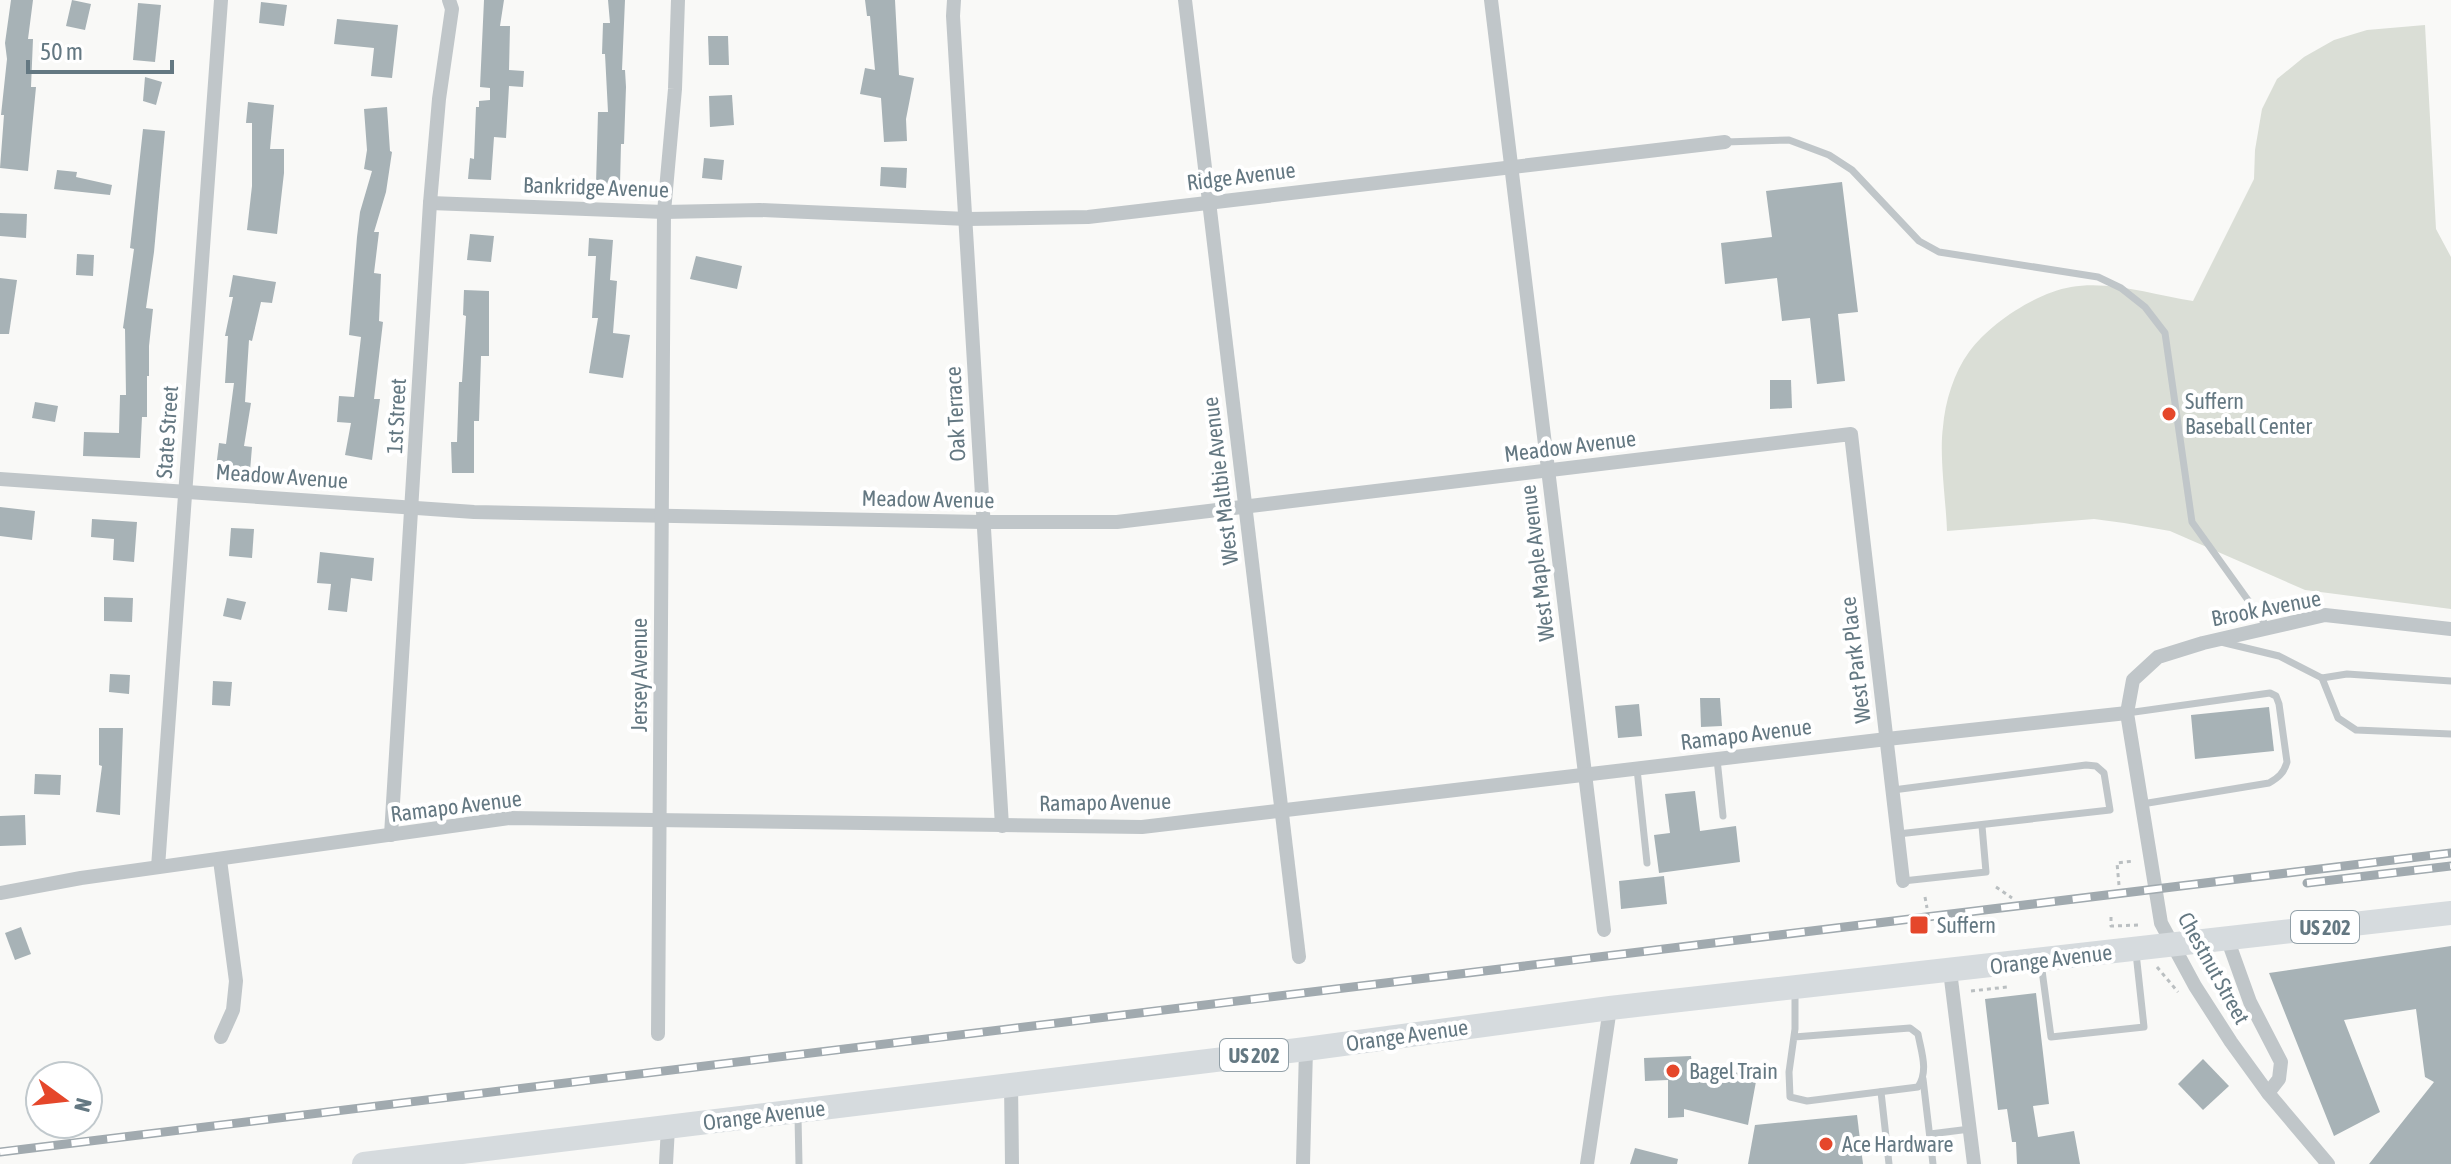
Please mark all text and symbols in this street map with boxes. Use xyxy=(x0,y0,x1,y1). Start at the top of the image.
scale bar xyxy=(28,24,172,74)
text: 50 m xyxy=(40,38,83,65)
street label: Ridge Avenue xyxy=(1185,156,1297,196)
street label: Bankridge Avenue xyxy=(523,171,669,203)
street label: Oak Terrace xyxy=(940,366,970,462)
street label: 1st Street xyxy=(381,378,411,454)
street label: State Street xyxy=(151,385,183,479)
place label: Suffern Baseball Center xyxy=(2185,388,2312,439)
street label: West Maltbie Avenue xyxy=(1197,396,1243,566)
marker: Suffern Baseball Center xyxy=(2160,405,2178,423)
street label: Meadow Avenue xyxy=(1503,425,1637,467)
street label: Meadow Avenue xyxy=(215,458,349,494)
street label: West Maple Avenue xyxy=(1515,483,1559,643)
street label: Meadow Avenue xyxy=(862,485,994,513)
street label: Brook Avenue xyxy=(2209,585,2323,631)
street label: West Park Place xyxy=(1834,595,1876,725)
street label: Jersey Avenue xyxy=(626,618,652,732)
street label: Ramapo Avenue xyxy=(1679,713,1813,755)
street label: Ramapo Avenue xyxy=(389,785,523,827)
street label: Ramapo Avenue xyxy=(1039,788,1171,816)
street label: Chestnut Street xyxy=(2173,908,2255,1028)
road number: US 202 xyxy=(2291,911,2359,943)
place label: Suffern xyxy=(1937,912,1996,938)
marker: Suffern xyxy=(1908,914,1930,936)
street label: Orange Avenue xyxy=(1989,939,2113,979)
street label: Orange Avenue xyxy=(1344,1014,1470,1056)
road number: US 202 xyxy=(1220,1039,1288,1071)
place label: Bagel Train xyxy=(1689,1058,1778,1084)
north arrow xyxy=(24,1060,104,1140)
marker: Bagel Train xyxy=(1664,1062,1682,1080)
street label: Orange Avenue xyxy=(702,1095,826,1135)
text: N xyxy=(69,1096,98,1115)
place label: Ace Hardware xyxy=(1842,1131,1953,1157)
marker: Ace Hardware xyxy=(1817,1135,1835,1153)

